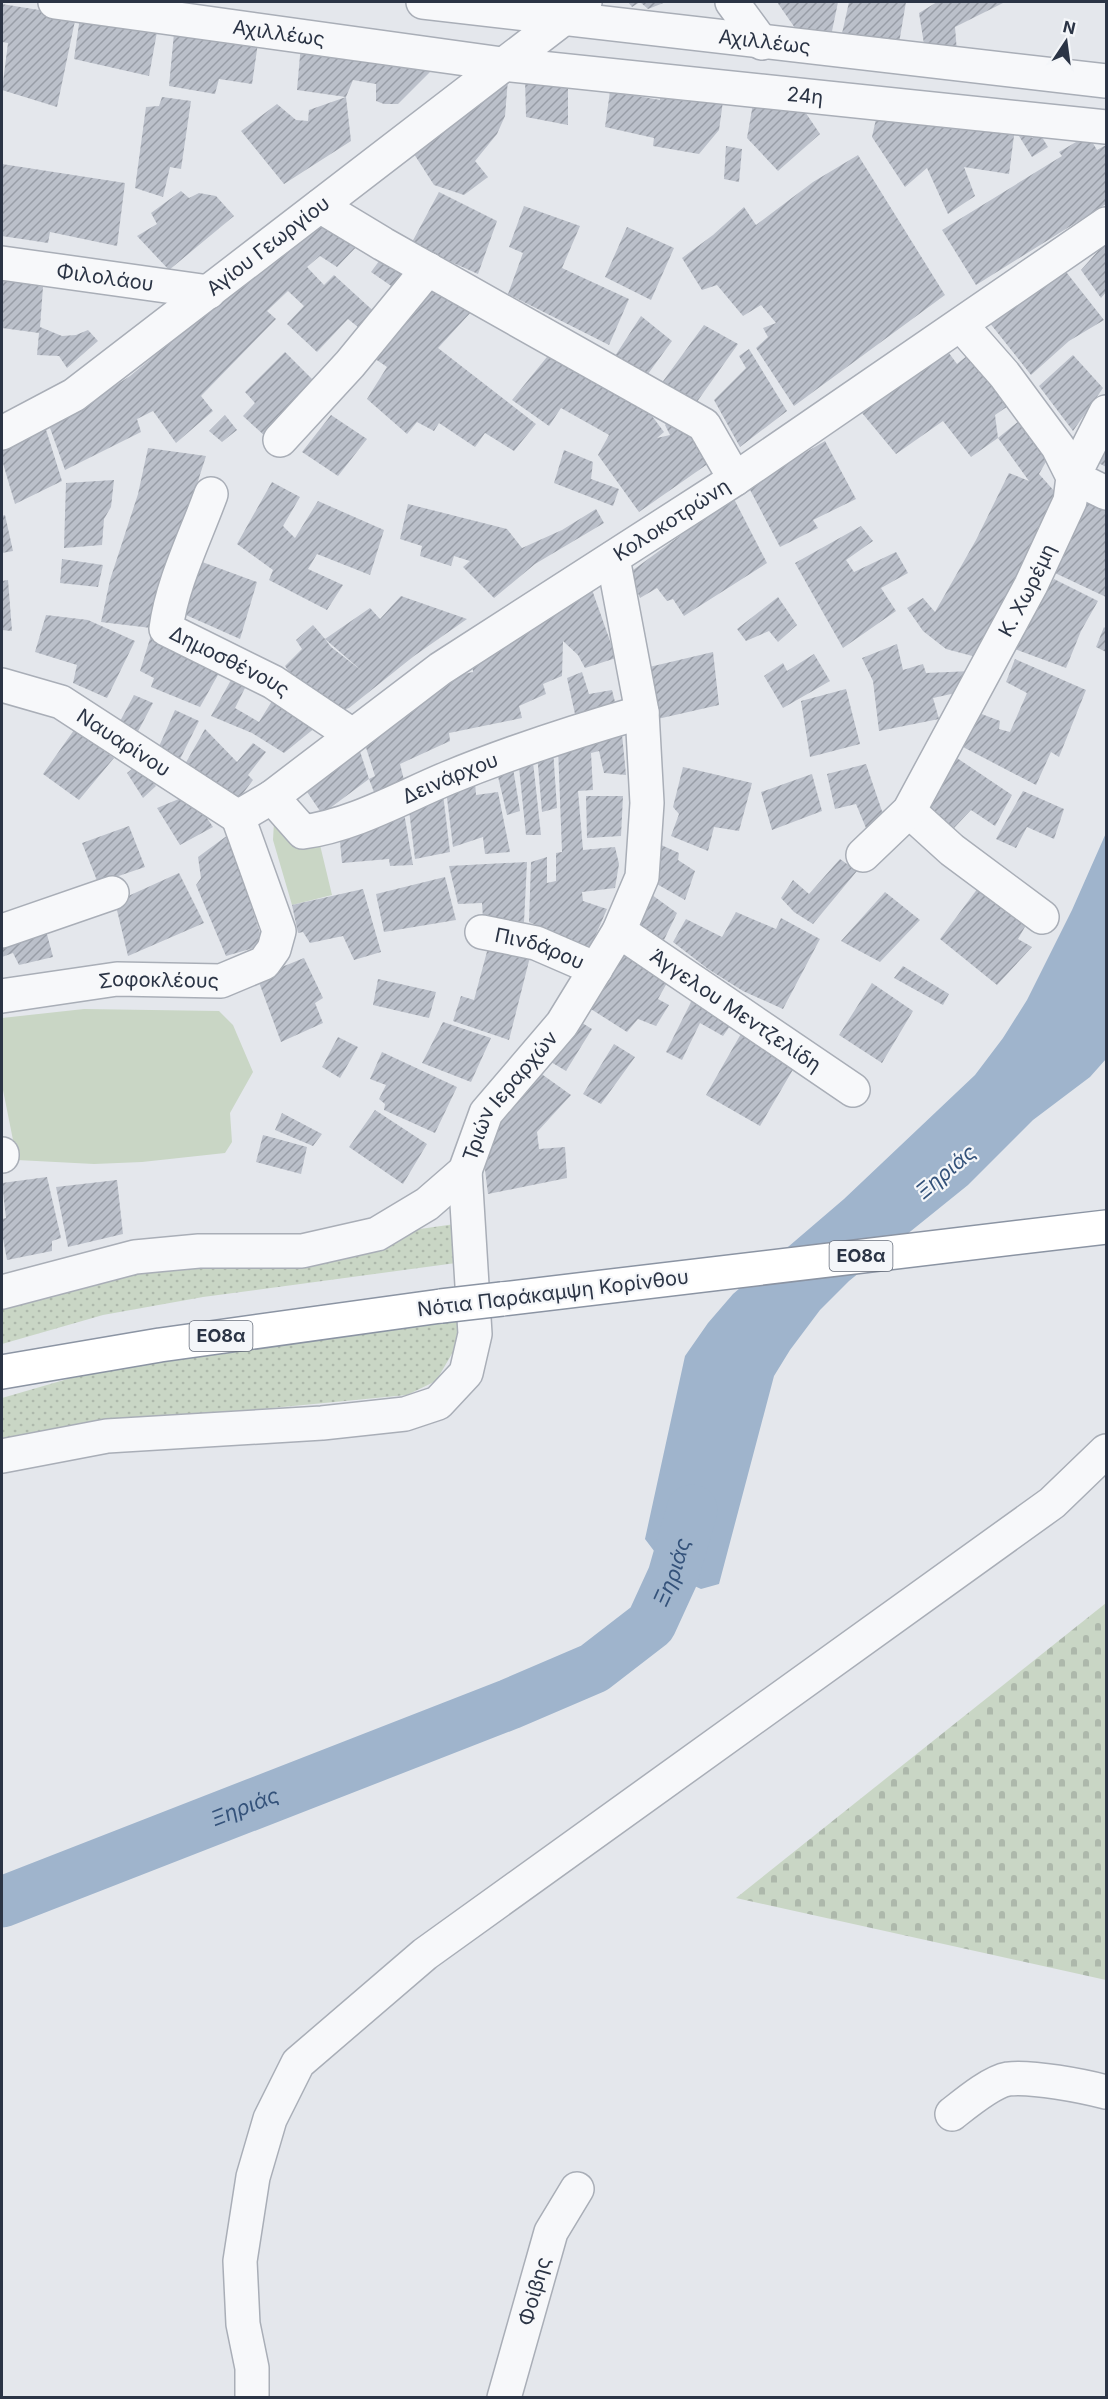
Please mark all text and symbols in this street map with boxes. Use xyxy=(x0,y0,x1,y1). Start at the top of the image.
north arrow xyxy=(1036,12,1096,72)
street label: Αχιλλέως xyxy=(231,15,326,51)
text: N xyxy=(1061,16,1078,39)
street label: Αχιλλέως xyxy=(717,24,812,59)
street label: 24η xyxy=(786,82,825,109)
street label: Αγίου Γεωργίου xyxy=(202,191,334,301)
street label: Φιλολάου xyxy=(55,259,155,296)
street label: Κολοκοτρώνη xyxy=(609,474,734,566)
street label: Κ. Χωρέμη xyxy=(993,540,1060,641)
street label: Δημοσθένους xyxy=(166,621,294,702)
street label: Ναυαρίνου xyxy=(72,704,175,782)
street label: Δεινάρχου xyxy=(398,748,501,809)
street label: Πινδάρου xyxy=(493,923,588,974)
street label: Άγγελου Μεντζελίδη xyxy=(646,944,826,1077)
street label: Σοφοκλέους xyxy=(97,967,219,994)
street label: Τριών Ιεραρχών xyxy=(458,1026,563,1164)
water label: Ξηριάς xyxy=(911,1139,981,1204)
road number: ΕΟ8α xyxy=(830,1241,892,1271)
street label: Νότια Παράκαμψη Κορίνθου xyxy=(416,1264,690,1322)
road number: ΕΟ8α xyxy=(190,1321,252,1351)
water label: Ξηριάς xyxy=(648,1535,695,1610)
water label: Ξηριάς xyxy=(207,1782,283,1831)
street label: Φοίβης xyxy=(513,2254,555,2328)

